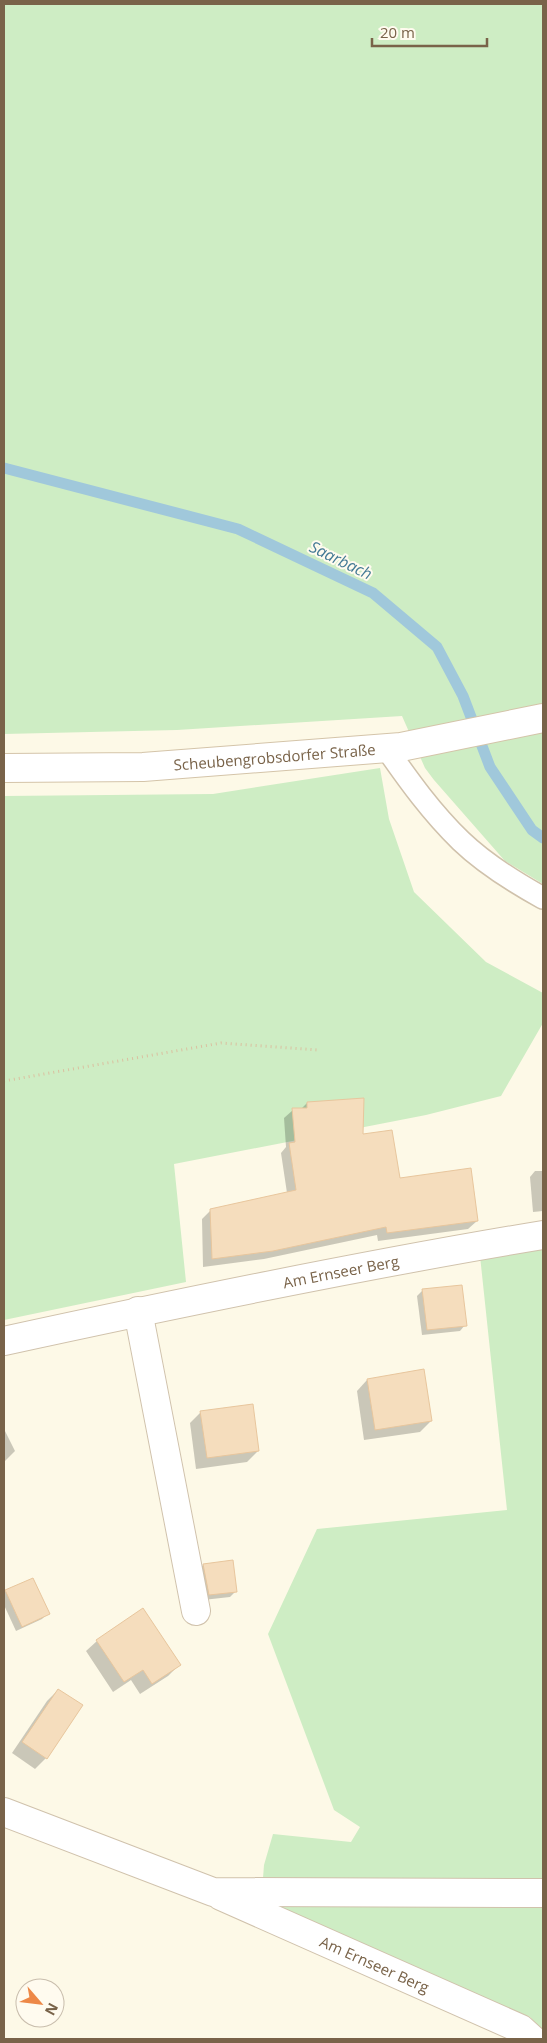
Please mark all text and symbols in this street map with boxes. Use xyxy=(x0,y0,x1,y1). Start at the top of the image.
scale bar xyxy=(372,15,487,47)
text: 20 m xyxy=(380,22,415,42)
water label: Saarbach xyxy=(306,535,376,585)
street label: Scheubengrobsdorfer Straße xyxy=(173,739,376,775)
street label: Am Ernseer Berg xyxy=(281,1251,400,1292)
street label: Am Ernseer Berg xyxy=(317,1931,432,1997)
north arrow xyxy=(15,1978,65,2028)
text: N xyxy=(41,2000,63,2019)

